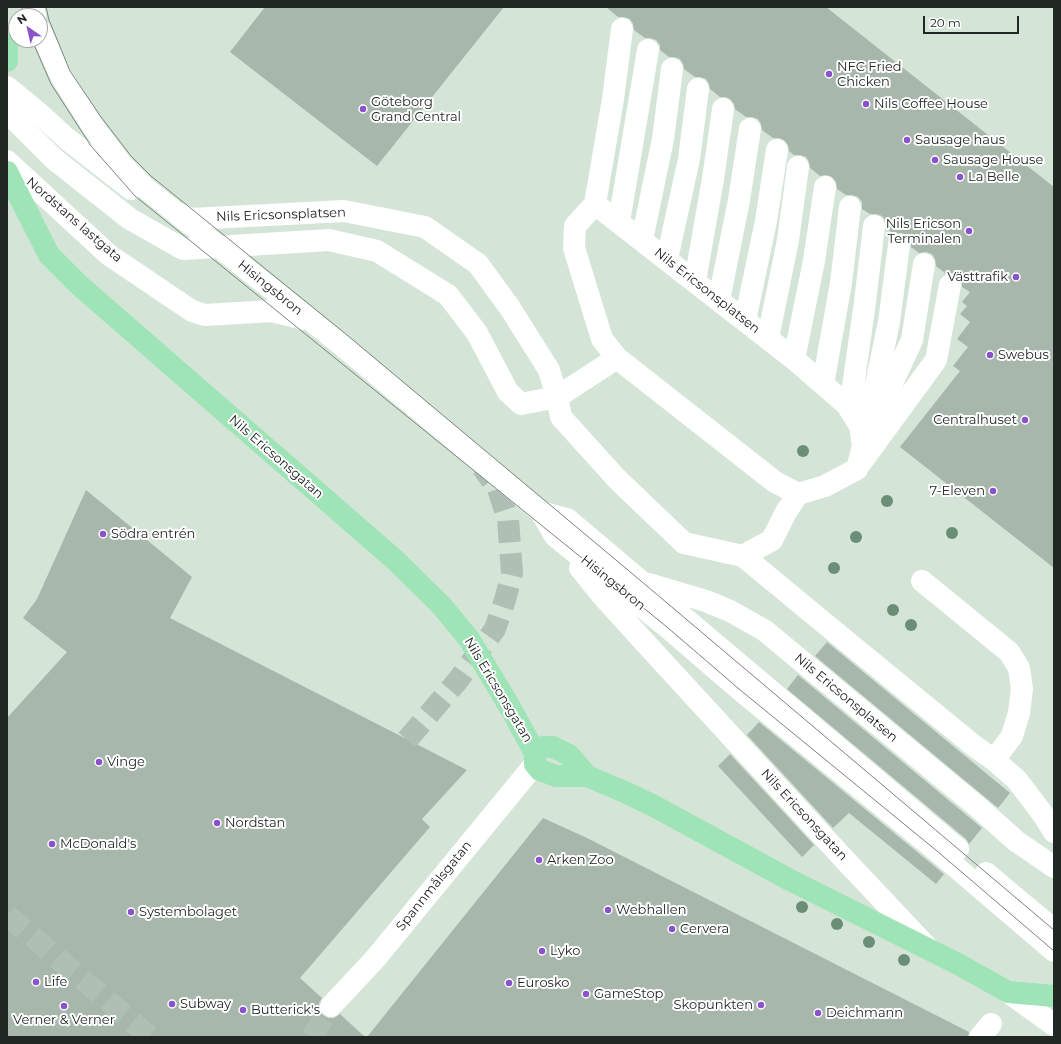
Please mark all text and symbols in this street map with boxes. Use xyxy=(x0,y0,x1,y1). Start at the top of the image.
north arrow xyxy=(8,8,48,48)
scale bar xyxy=(925,8,1021,34)
text: N xyxy=(14,11,29,27)
text: 20 m xyxy=(930,15,961,30)
place label: NFC Fried Chicken xyxy=(837,59,902,90)
marker: NFC Fried Chicken xyxy=(824,69,834,79)
place label: Göteborg Grand Central xyxy=(371,94,461,125)
place label: Nils Coffee House xyxy=(874,96,988,112)
marker: Nils Coffee House xyxy=(861,99,871,109)
marker: Göteborg Grand Central xyxy=(358,104,368,114)
place label: Sausage haus xyxy=(915,132,1005,148)
marker: Sausage haus xyxy=(902,135,912,145)
place label: Sausage House xyxy=(943,152,1043,168)
marker: Sausage House xyxy=(930,155,940,165)
place label: La Belle xyxy=(968,169,1019,185)
marker: La Belle xyxy=(955,172,965,182)
street label: Nordstans lastgata xyxy=(23,174,125,266)
street label: Nils Ericsonsplatsen xyxy=(216,205,346,225)
place label: Nils Ericson Terminalen xyxy=(886,216,961,247)
marker: Nils Ericson Terminalen xyxy=(964,226,974,236)
street label: Nils Ericsonsplatsen xyxy=(651,245,763,337)
street label: Hisingsbron xyxy=(234,257,306,319)
place label: Västtrafik xyxy=(947,269,1008,285)
marker: Västtrafik xyxy=(1011,272,1021,282)
place label: Swebus xyxy=(998,347,1049,363)
marker: Swebus xyxy=(985,350,995,360)
street label: Nils Ericsonsgatan xyxy=(226,412,326,502)
place label: Centralhuset xyxy=(933,412,1017,428)
marker: Centralhuset xyxy=(1020,415,1030,425)
place label: 7-Eleven xyxy=(930,483,985,499)
marker: 7-Eleven xyxy=(988,486,998,496)
place label: Södra entrén xyxy=(111,526,195,542)
marker: Södra entrén xyxy=(98,529,108,539)
street label: Hisingsbron xyxy=(577,552,649,614)
street label: Nils Ericsonsgatan xyxy=(461,635,535,745)
street label: Nils Ericsonsplatsen xyxy=(791,650,901,746)
place label: Vinge xyxy=(107,754,145,770)
marker: Vinge xyxy=(94,757,104,767)
street label: Nils Ericsonsgatan xyxy=(758,766,850,864)
place label: Nordstan xyxy=(225,815,285,831)
marker: Nordstan xyxy=(212,818,222,828)
place label: McDonald's xyxy=(60,836,136,852)
street label: Spannmålsgatan xyxy=(393,838,475,934)
marker: McDonald's xyxy=(47,839,57,849)
place label: Arken Zoo xyxy=(547,852,614,868)
marker: Arken Zoo xyxy=(534,855,544,865)
place label: Webhallen xyxy=(616,902,686,918)
place label: Systembolaget xyxy=(139,904,237,920)
marker: Webhallen xyxy=(603,905,613,915)
marker: Systembolaget xyxy=(126,907,136,917)
place label: Cervera xyxy=(680,921,729,937)
marker: Cervera xyxy=(667,924,677,934)
place label: Lyko xyxy=(550,943,580,959)
marker: Lyko xyxy=(537,946,547,956)
place label: Life xyxy=(44,974,67,990)
place label: Eurosko xyxy=(517,975,570,991)
marker: Life xyxy=(31,977,41,987)
marker: Eurosko xyxy=(504,978,514,988)
place label: GameStop xyxy=(594,986,663,1002)
marker: GameStop xyxy=(581,989,591,999)
place label: Subway xyxy=(180,996,231,1012)
place label: Skopunkten xyxy=(674,997,753,1013)
marker: Subway xyxy=(167,999,177,1009)
marker: Skopunkten xyxy=(756,1000,766,1010)
marker: Verner & Verner xyxy=(59,1001,69,1011)
place label: Butterick's xyxy=(251,1002,320,1018)
marker: Butterick's xyxy=(238,1005,248,1015)
place label: Deichmann xyxy=(826,1005,903,1021)
marker: Deichmann xyxy=(813,1008,823,1018)
place label: Verner & Verner xyxy=(13,1012,115,1028)

